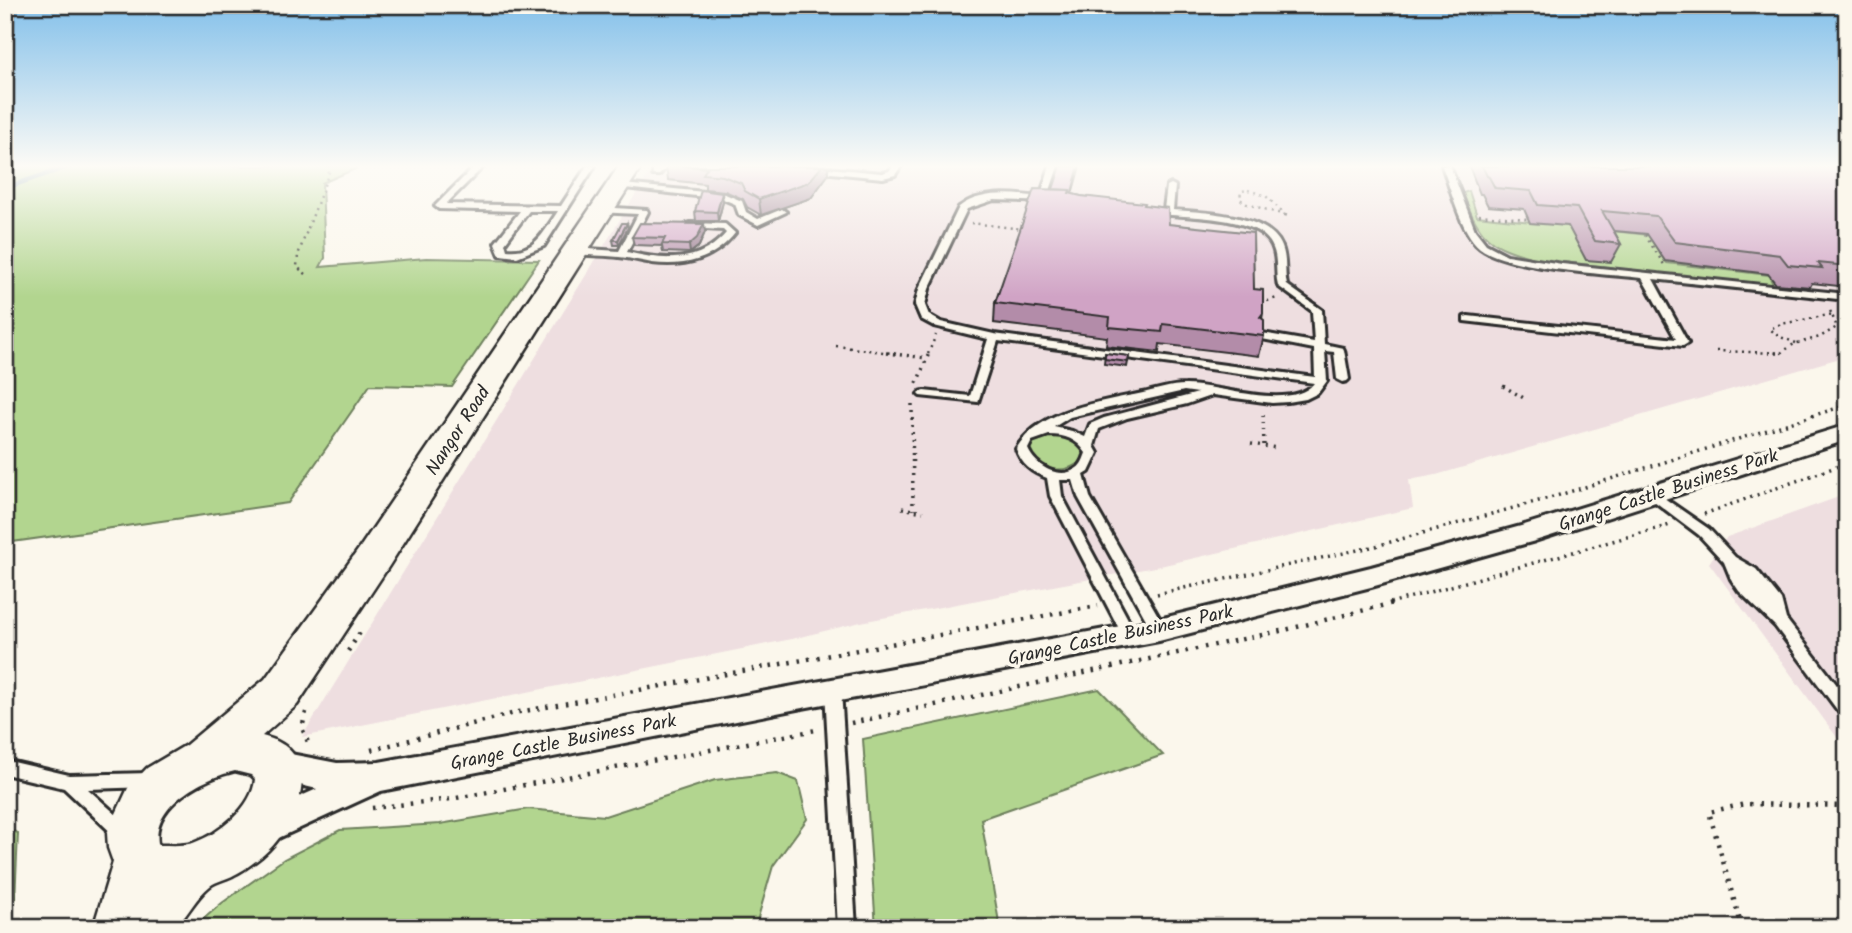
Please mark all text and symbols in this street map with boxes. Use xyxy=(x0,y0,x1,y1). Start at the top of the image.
street label: Nangor Road xyxy=(418,380,499,482)
street label: Grange Castle Business Park xyxy=(1555,441,1782,541)
street label: Grange Castle Business Park xyxy=(1005,597,1236,674)
street label: Grange Castle Business Park xyxy=(448,706,679,780)

